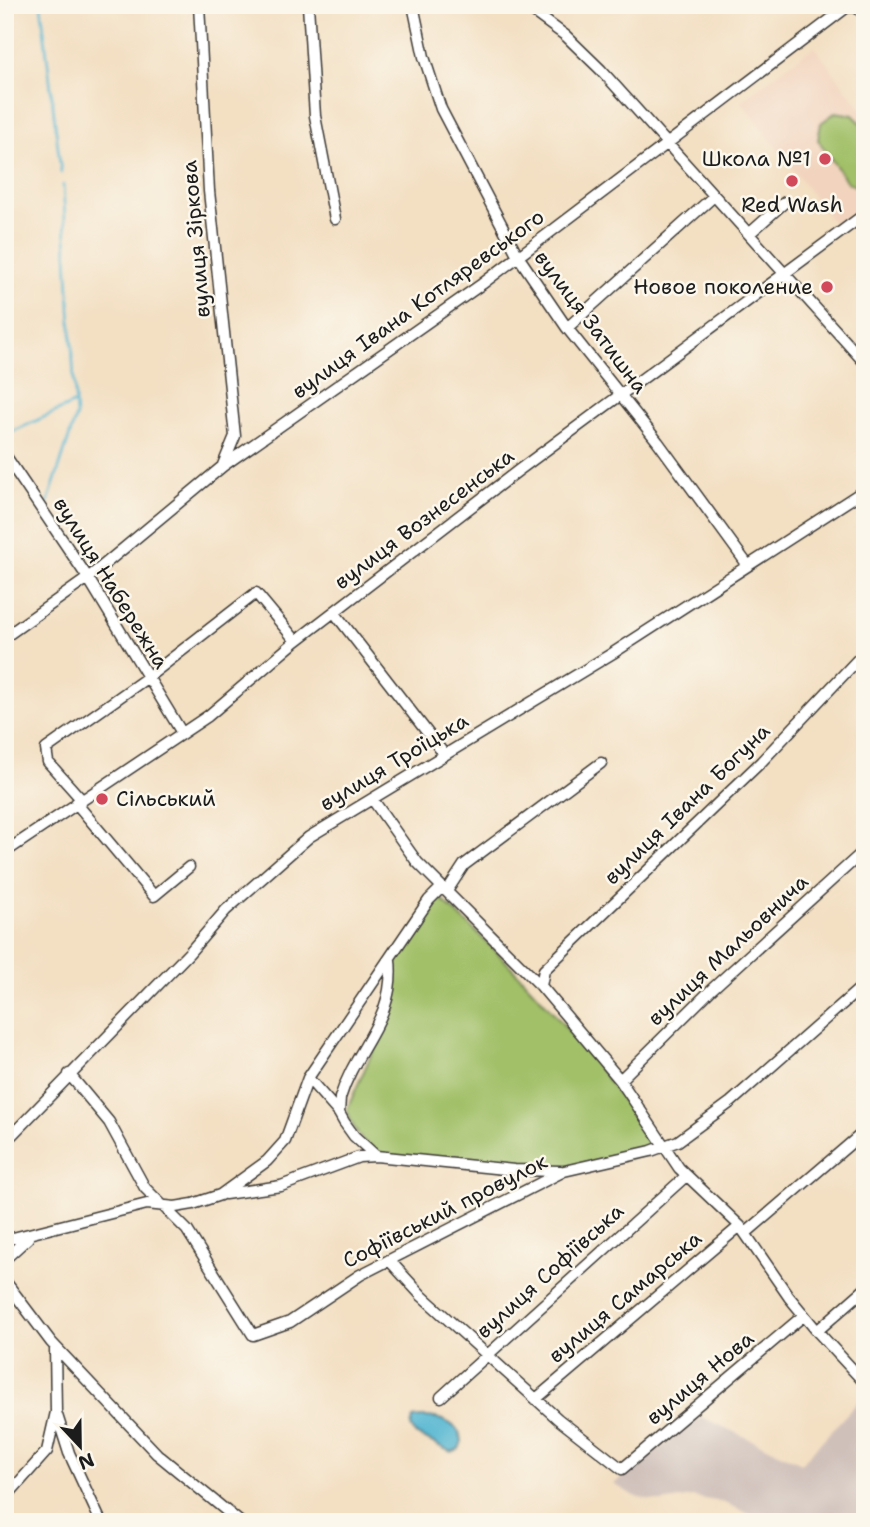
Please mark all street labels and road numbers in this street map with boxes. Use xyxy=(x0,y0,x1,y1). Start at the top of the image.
street label: вулиця Зіркова xyxy=(175,159,217,319)
street label: вулиця Івана Котляревського xyxy=(286,203,550,405)
street label: вулиця Затишна xyxy=(528,245,654,399)
street label: вулиця Вознесенська xyxy=(328,442,520,596)
street label: вулиця Набережна xyxy=(47,492,175,674)
street label: вулиця Троїцька xyxy=(315,707,473,817)
street label: вулиця Івана Богуна xyxy=(598,717,776,891)
street label: вулиця Мальовнича xyxy=(642,868,814,1032)
street label: Софіївський провулок xyxy=(338,1147,552,1275)
street label: вулиця Софіївська xyxy=(470,1197,630,1345)
street label: вулиця Самарська xyxy=(542,1225,708,1369)
street label: вулиця Нова xyxy=(640,1325,760,1431)

